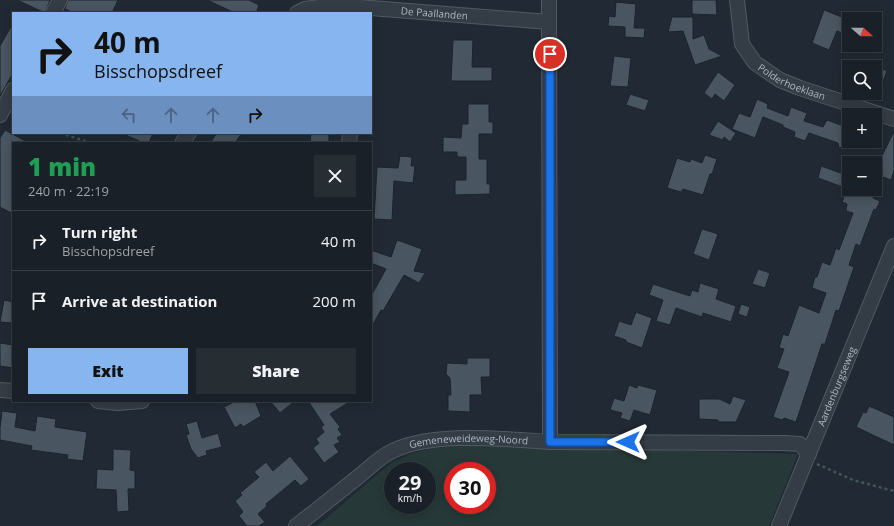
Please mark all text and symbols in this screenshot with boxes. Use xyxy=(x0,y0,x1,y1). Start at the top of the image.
street label: De Paallanden xyxy=(400,3,469,23)
north arrow xyxy=(842,12,882,52)
map controls xyxy=(842,12,882,196)
text: 40 m xyxy=(94,23,161,61)
icon: right xyxy=(28,28,80,80)
pin xyxy=(533,37,567,71)
icon: arrive xyxy=(539,43,561,65)
text: Bisschopsdreef xyxy=(94,59,222,83)
street label: Polderhoeklaan xyxy=(755,60,827,103)
button: search xyxy=(842,60,882,100)
icon: left xyxy=(118,104,140,126)
icon: ahead xyxy=(160,104,182,126)
icon: ahead xyxy=(202,104,224,126)
icon: right xyxy=(244,104,266,126)
button: + xyxy=(842,108,882,148)
text: 1 min xyxy=(28,150,96,183)
button: close xyxy=(314,155,356,197)
button: − xyxy=(842,156,882,196)
text: 240 m · 22:19 xyxy=(28,182,109,200)
text: Turn right xyxy=(62,222,137,242)
icon: right xyxy=(28,230,50,252)
text: 40 m xyxy=(321,231,356,251)
text: Bisschopsdreef xyxy=(62,242,154,260)
icon: arrive xyxy=(28,290,50,312)
text: Arrive at destination xyxy=(62,291,217,311)
text: 200 m xyxy=(312,291,356,311)
street label: Aardenburgseweg xyxy=(814,344,859,428)
button: Exit xyxy=(28,348,188,394)
button: Share xyxy=(196,348,356,394)
position arrow xyxy=(607,421,649,463)
street label: Gemeneweideweg-Noord xyxy=(408,431,529,451)
speed limit sign: 30 xyxy=(444,462,496,514)
text: 29 xyxy=(399,469,421,496)
text: km/h xyxy=(398,491,422,505)

